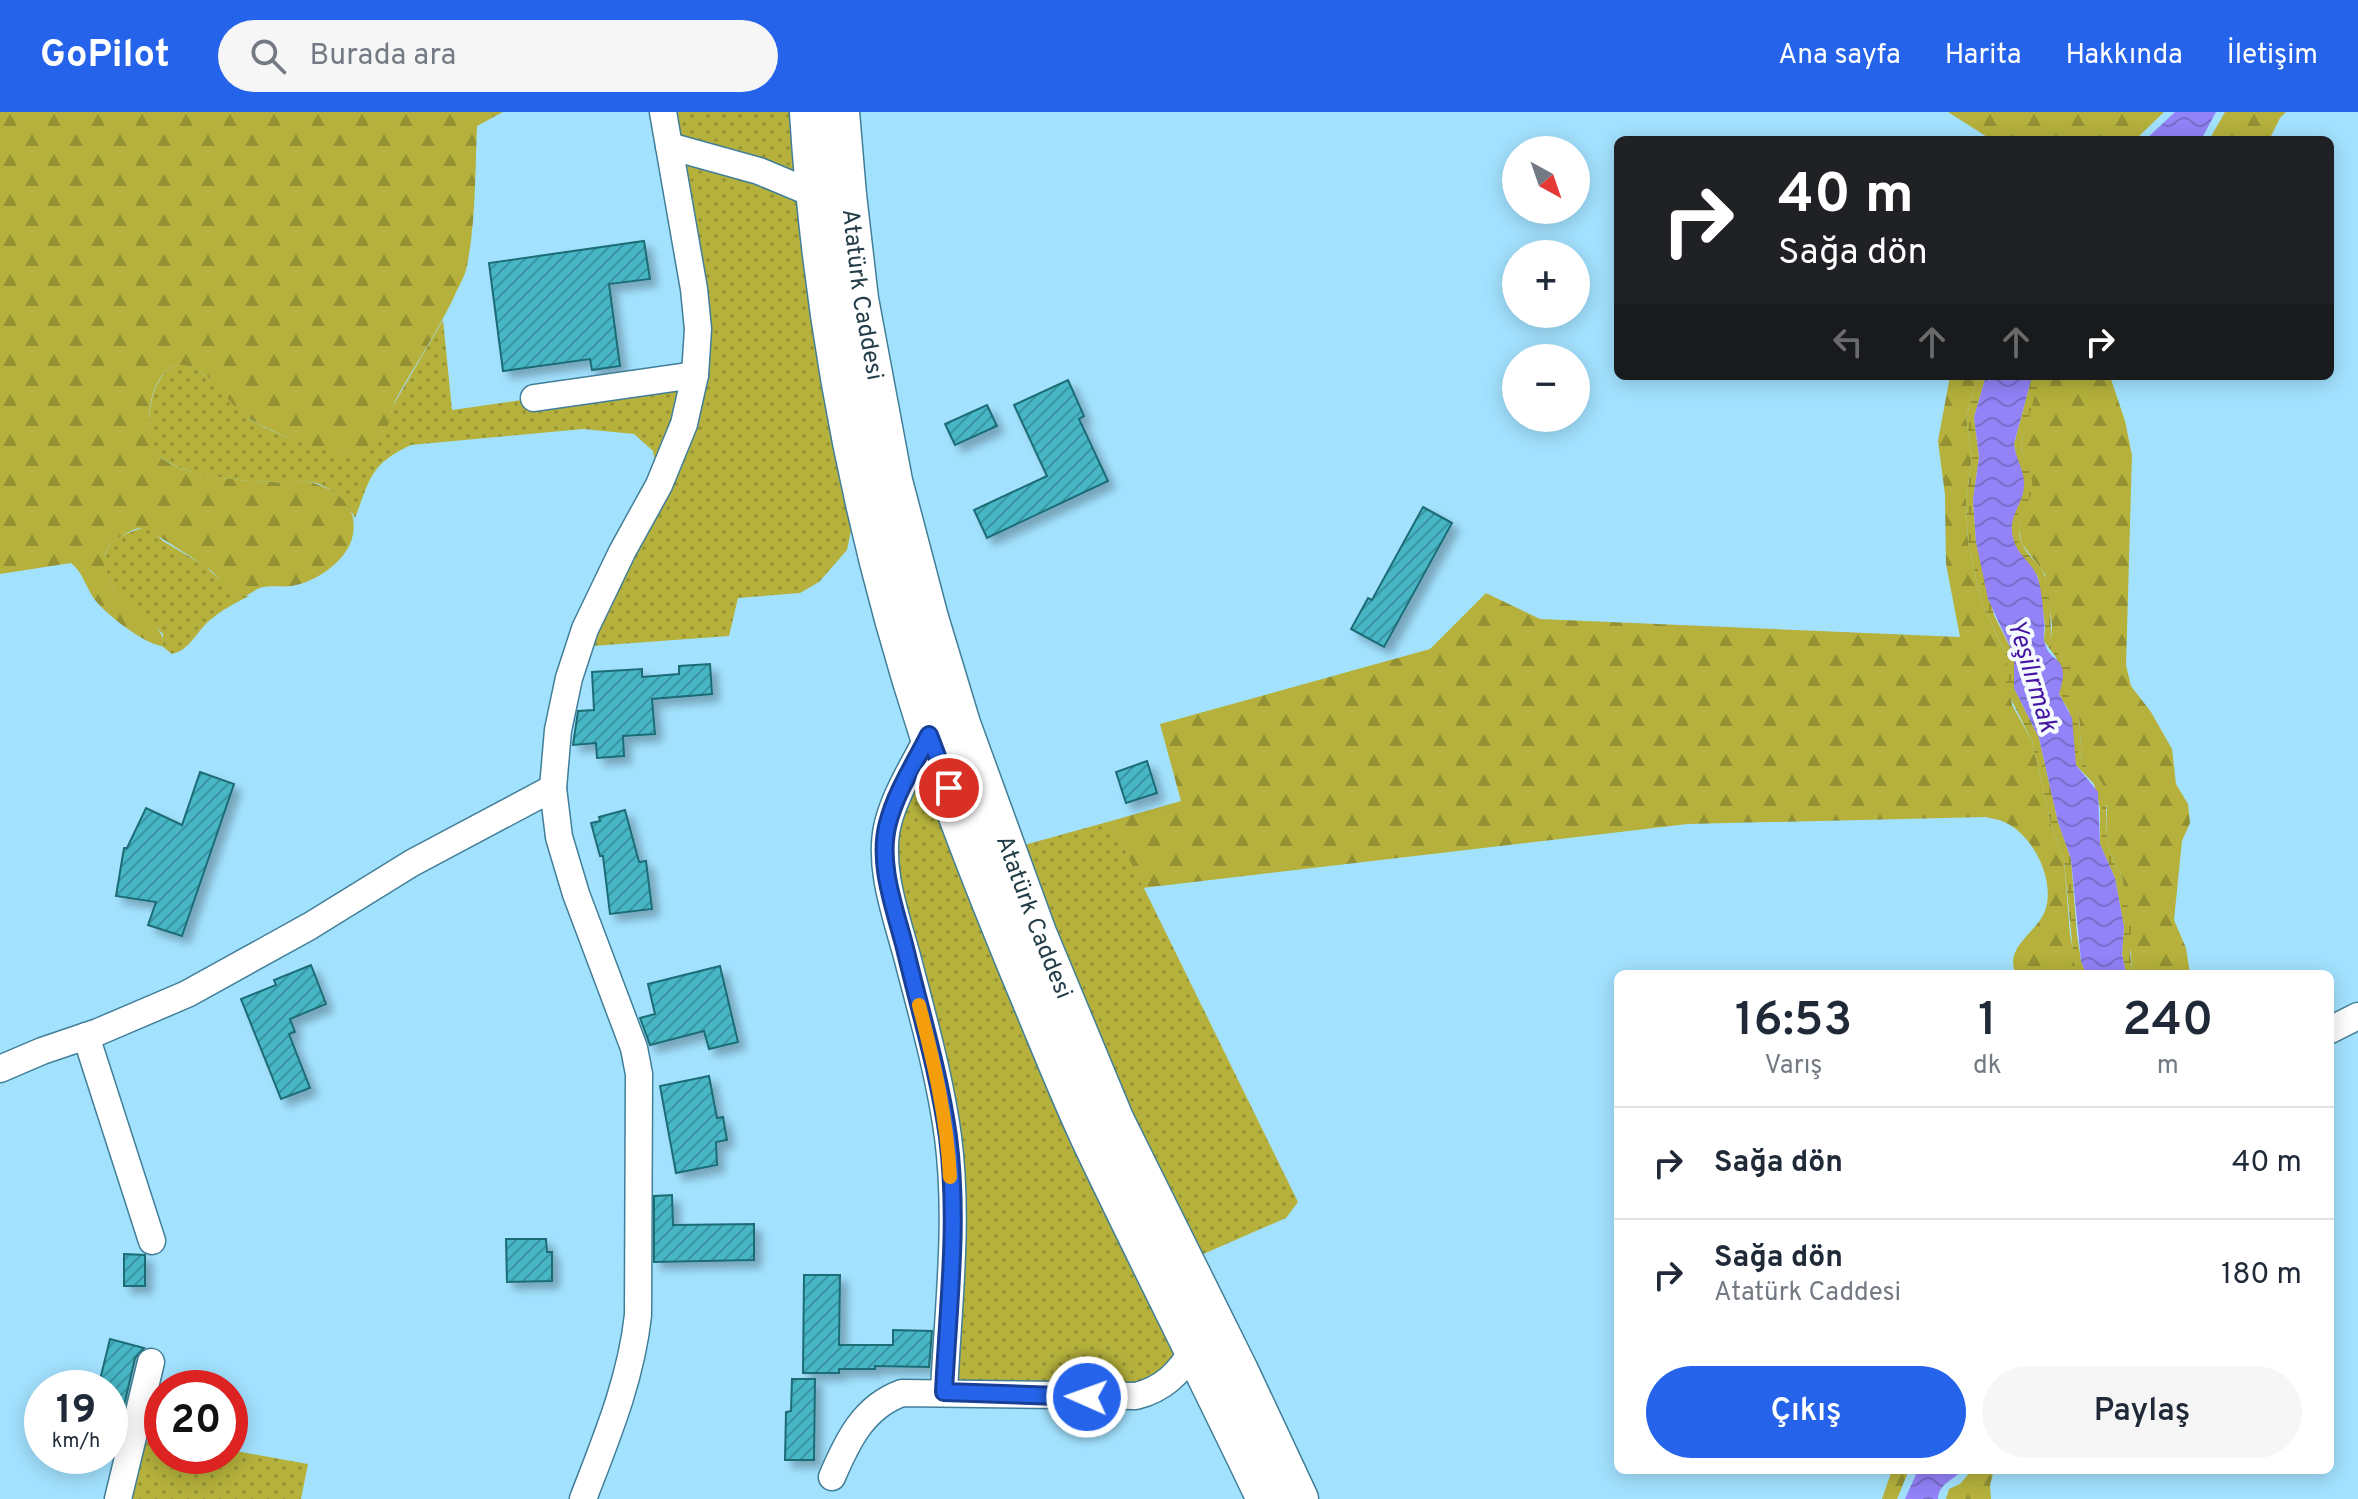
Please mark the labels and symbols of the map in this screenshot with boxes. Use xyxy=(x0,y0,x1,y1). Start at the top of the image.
north arrow xyxy=(1502,136,1590,224)
street label: Atatürk Caddesi xyxy=(834,207,889,383)
water label: Yeşilırmak xyxy=(1998,616,2064,737)
pin xyxy=(915,754,983,822)
street label: Atatürk Caddesi xyxy=(988,832,1078,1004)
position arrow xyxy=(1045,1355,1129,1439)
speed limit sign: 20 xyxy=(144,1370,248,1474)

